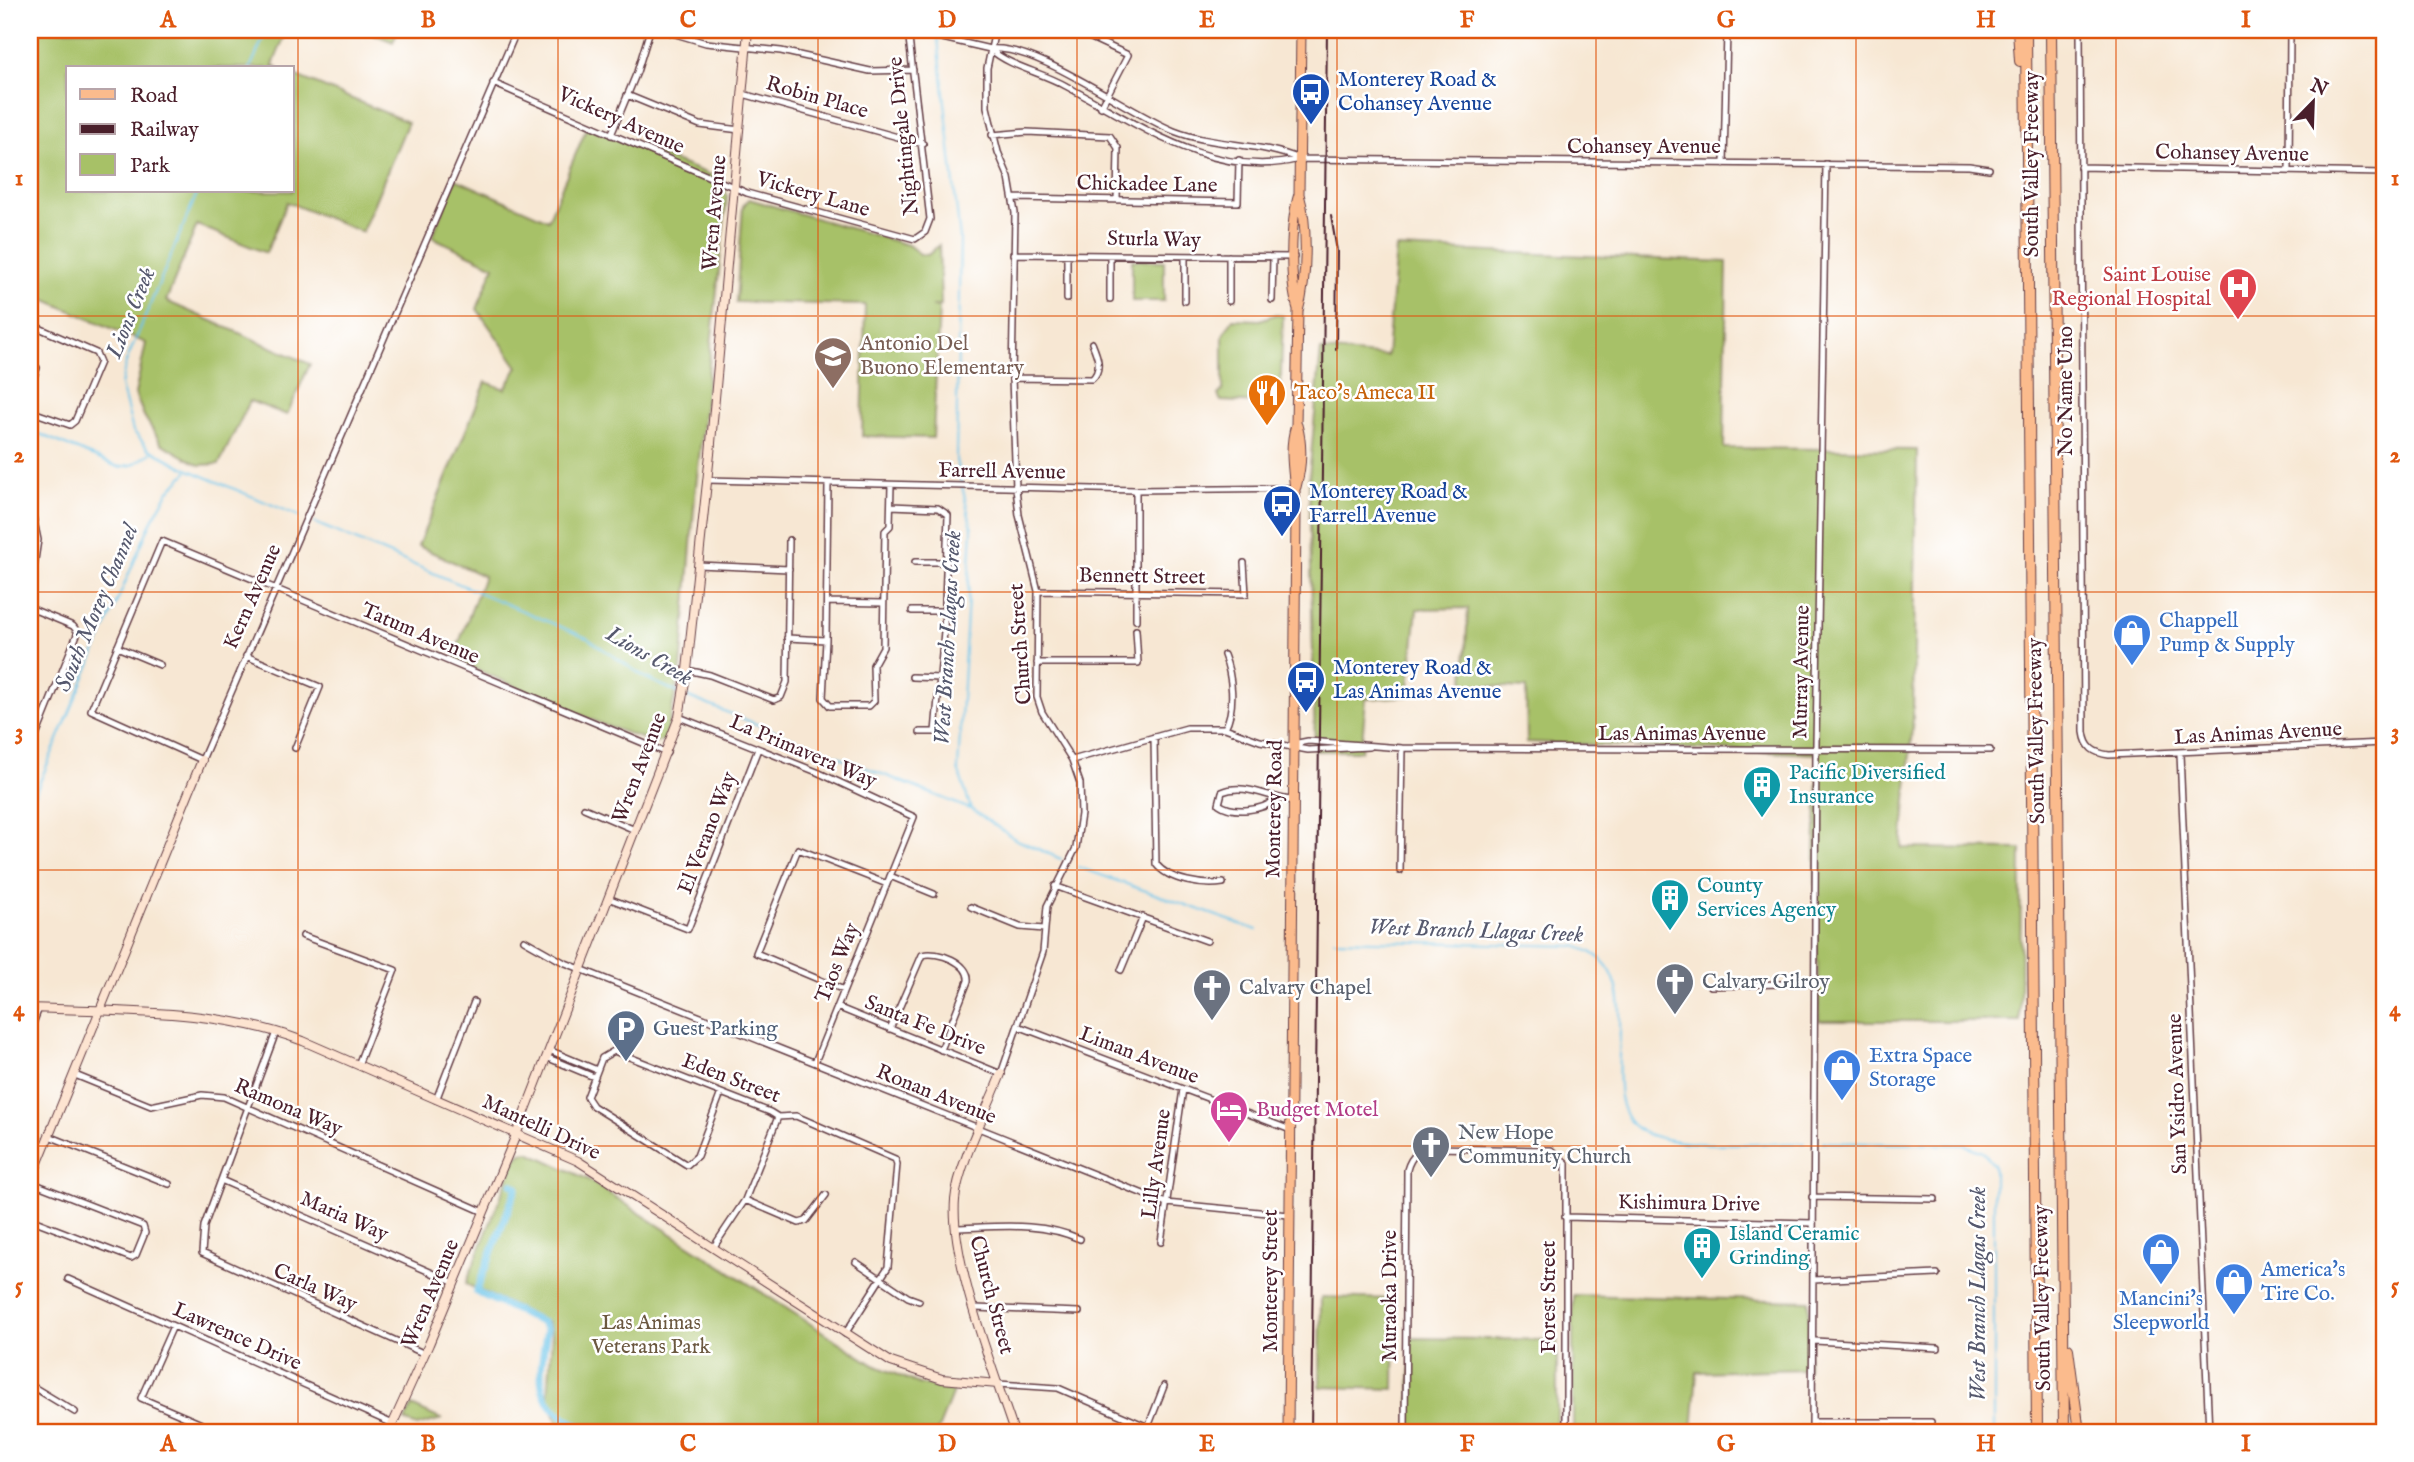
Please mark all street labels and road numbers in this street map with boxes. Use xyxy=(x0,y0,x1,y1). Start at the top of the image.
street label: Nightingale Drive xyxy=(882,55,926,217)
street label: South Valley Freeway xyxy=(2019,70,2046,257)
street label: Robin Place xyxy=(763,71,872,126)
street label: Vickery Avenue xyxy=(553,81,689,161)
street label: Cohansey Avenue xyxy=(1567,134,1721,161)
street label: Cohansey Avenue xyxy=(2155,139,2309,169)
street label: Wren Avenue xyxy=(696,154,734,272)
street label: Vickery Lane xyxy=(752,166,873,224)
street label: Chickadee Lane xyxy=(1076,170,1218,200)
street label: Sturla Way xyxy=(1107,226,1202,254)
street label: No Name Uno xyxy=(2053,326,2080,456)
street label: Farrell Avenue xyxy=(938,457,1066,487)
street label: Kern Avenue xyxy=(218,540,288,654)
street label: Bennett Street xyxy=(1078,562,1206,592)
street label: Church Street xyxy=(1003,582,1039,706)
street label: Tatum Avenue xyxy=(357,597,484,671)
street label: Murray Avenue xyxy=(1787,605,1817,739)
street label: South Valley Freeway xyxy=(2022,637,2052,824)
street label: Wren Avenue xyxy=(607,709,674,827)
street label: La Primavera Way xyxy=(725,709,881,795)
street label: Las Animas Avenue xyxy=(2173,716,2343,752)
street label: Las Animas Avenue xyxy=(1598,721,1767,748)
street label: Monterey Road xyxy=(1260,739,1290,878)
street label: El Verano Way xyxy=(672,767,744,898)
street label: Taos Way xyxy=(810,918,866,1007)
street label: Santa Fe Drive xyxy=(861,989,990,1063)
street label: San Ysidro Avenue xyxy=(2162,1013,2194,1175)
street label: Liman Avenue xyxy=(1075,1021,1203,1091)
street label: Eden Street xyxy=(678,1048,784,1110)
street label: Ronan Avenue xyxy=(872,1059,1000,1131)
street label: Ramona Way xyxy=(230,1073,347,1143)
street label: Mantelli Drive xyxy=(478,1089,605,1167)
street label: Lilly Avenue xyxy=(1136,1107,1178,1221)
street label: Maria Way xyxy=(296,1186,393,1249)
street label: Kishimura Drive xyxy=(1618,1189,1761,1219)
street label: South Valley Freeway xyxy=(2028,1204,2058,1391)
street label: Monterey Street xyxy=(1258,1209,1285,1353)
street label: Muraoka Drive xyxy=(1377,1230,1404,1362)
street label: Church Street xyxy=(962,1233,1020,1357)
street label: Wren Avenue xyxy=(396,1235,466,1353)
street label: Forest Street xyxy=(1536,1240,1563,1354)
street label: Carla Way xyxy=(269,1258,362,1319)
street label: Lawrence Drive xyxy=(168,1297,306,1378)

